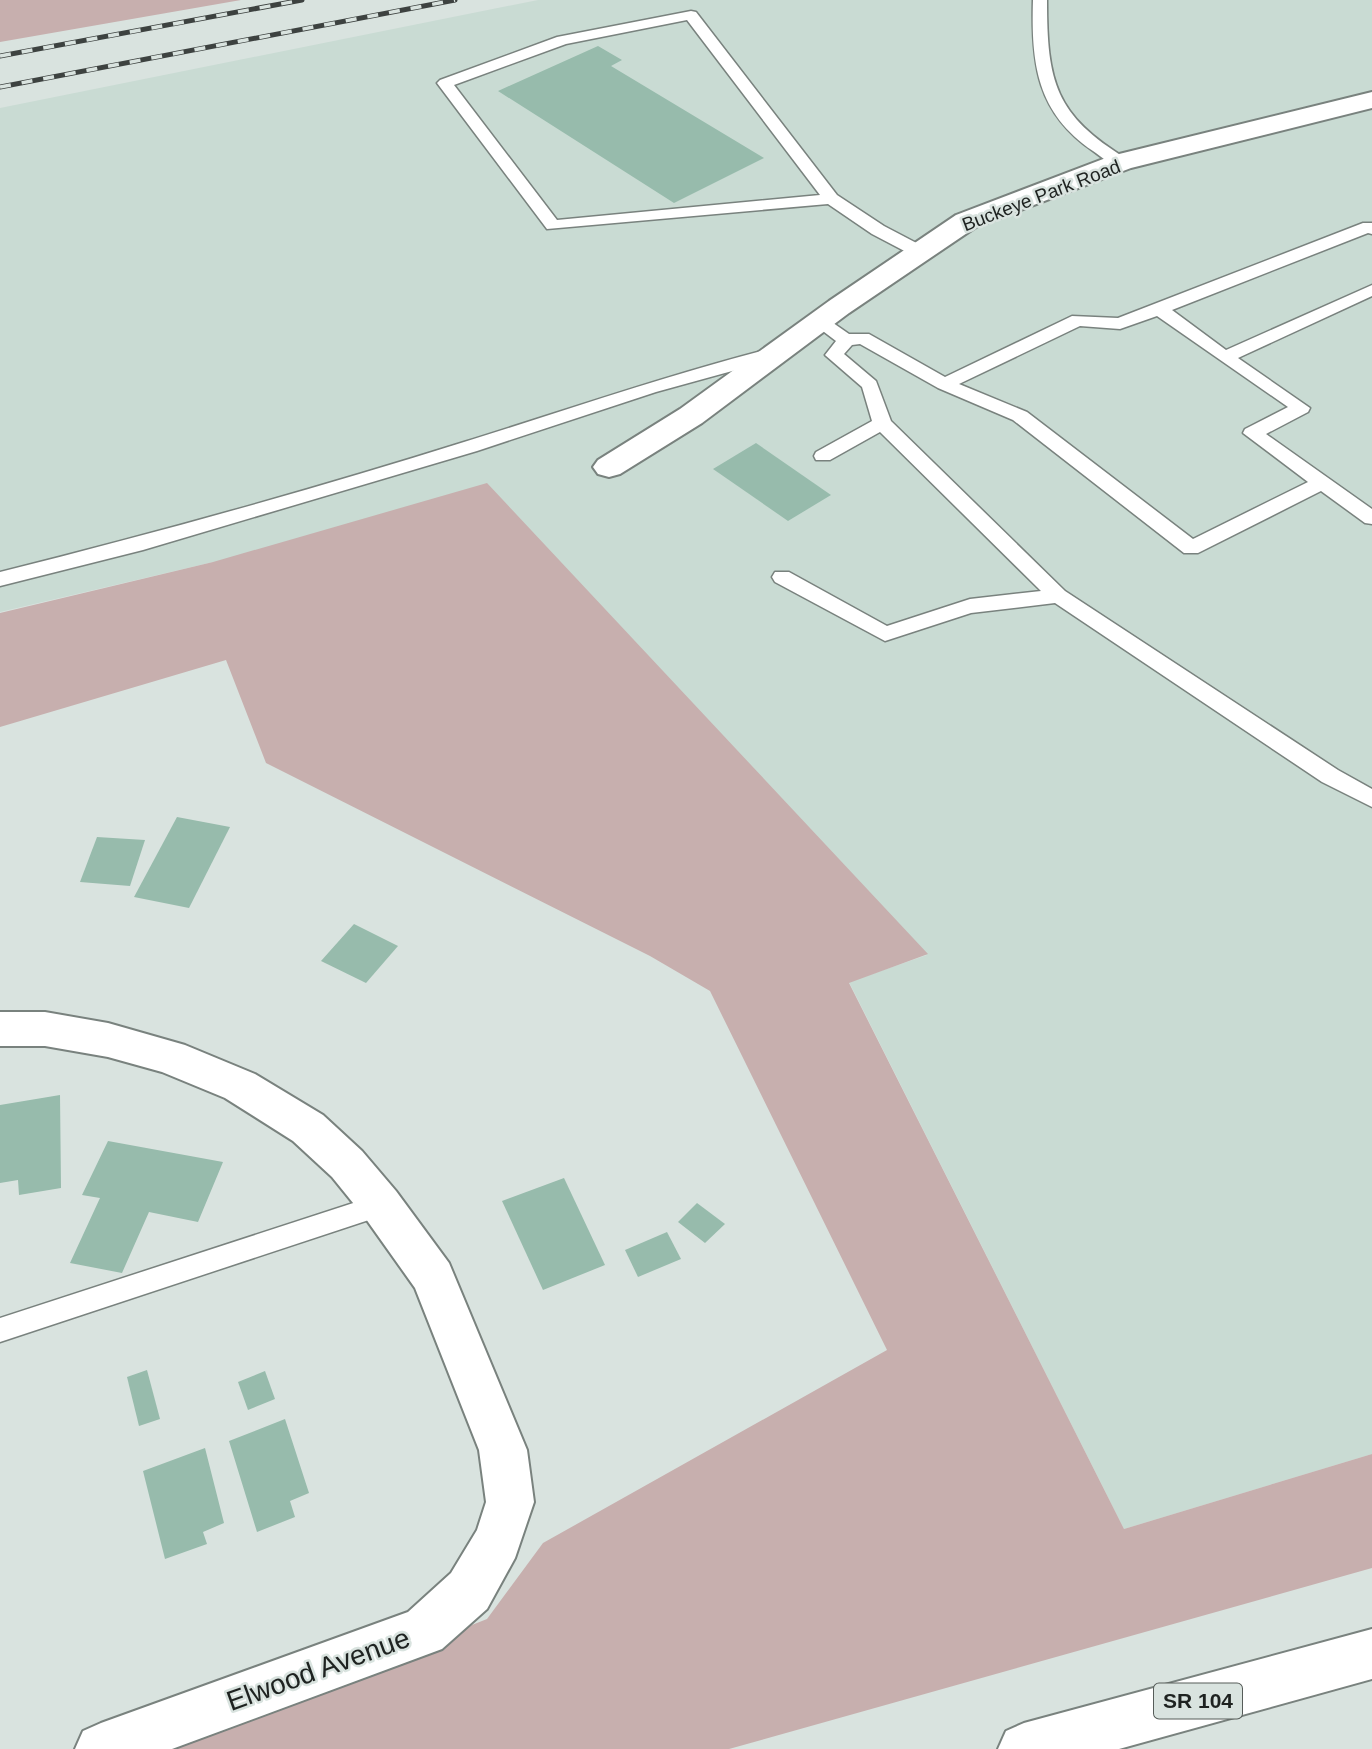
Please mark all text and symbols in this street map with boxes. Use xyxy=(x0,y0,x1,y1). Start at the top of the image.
street label: Buckeye Park Road xyxy=(959,156,1123,235)
street label: Elwood Avenue xyxy=(222,1622,414,1717)
road number: SR 104 xyxy=(1154,1684,1242,1718)

